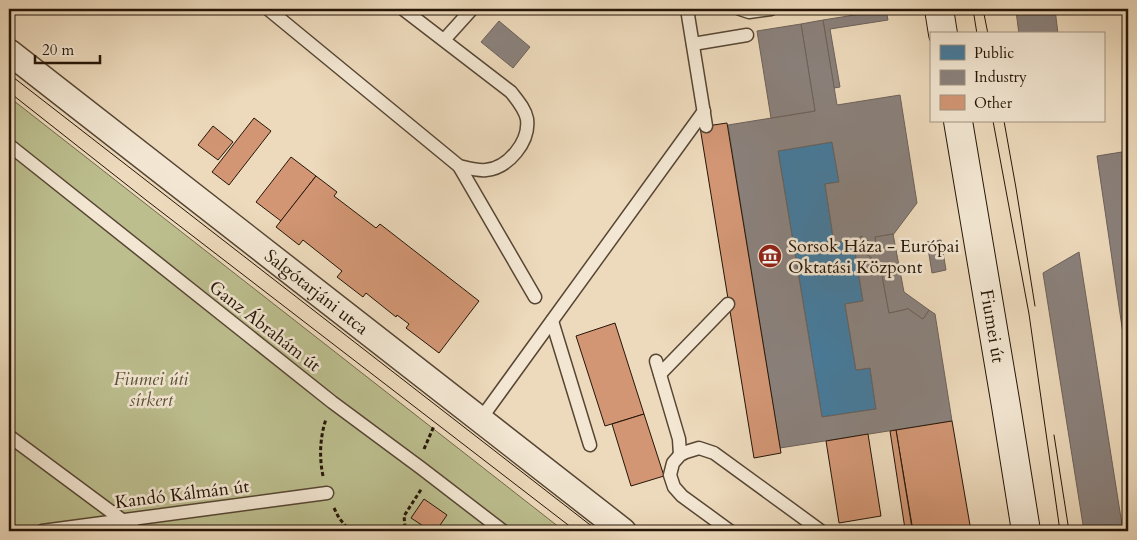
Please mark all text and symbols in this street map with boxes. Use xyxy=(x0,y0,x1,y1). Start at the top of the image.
scale bar xyxy=(35,32,100,64)
legend xyxy=(930,32,1104,122)
text: 20 m xyxy=(42,40,74,60)
text: Public xyxy=(974,43,1014,63)
text: Industry xyxy=(974,67,1027,87)
text: Other xyxy=(974,93,1013,113)
place label: Sorsok Háza - Európai Oktatási Központ xyxy=(788,234,960,280)
museum icon: Sorsok Háza - Európai Oktatási Központ xyxy=(757,243,783,269)
street label: Salgótarjáni utca xyxy=(259,244,374,341)
street label: Ganz Ábrahám út xyxy=(204,275,326,378)
street label: Fiumei út xyxy=(974,288,1011,365)
park label: Fiumei úti sírkert xyxy=(114,367,189,413)
street label: Kandó Kálmán út xyxy=(114,474,251,515)

